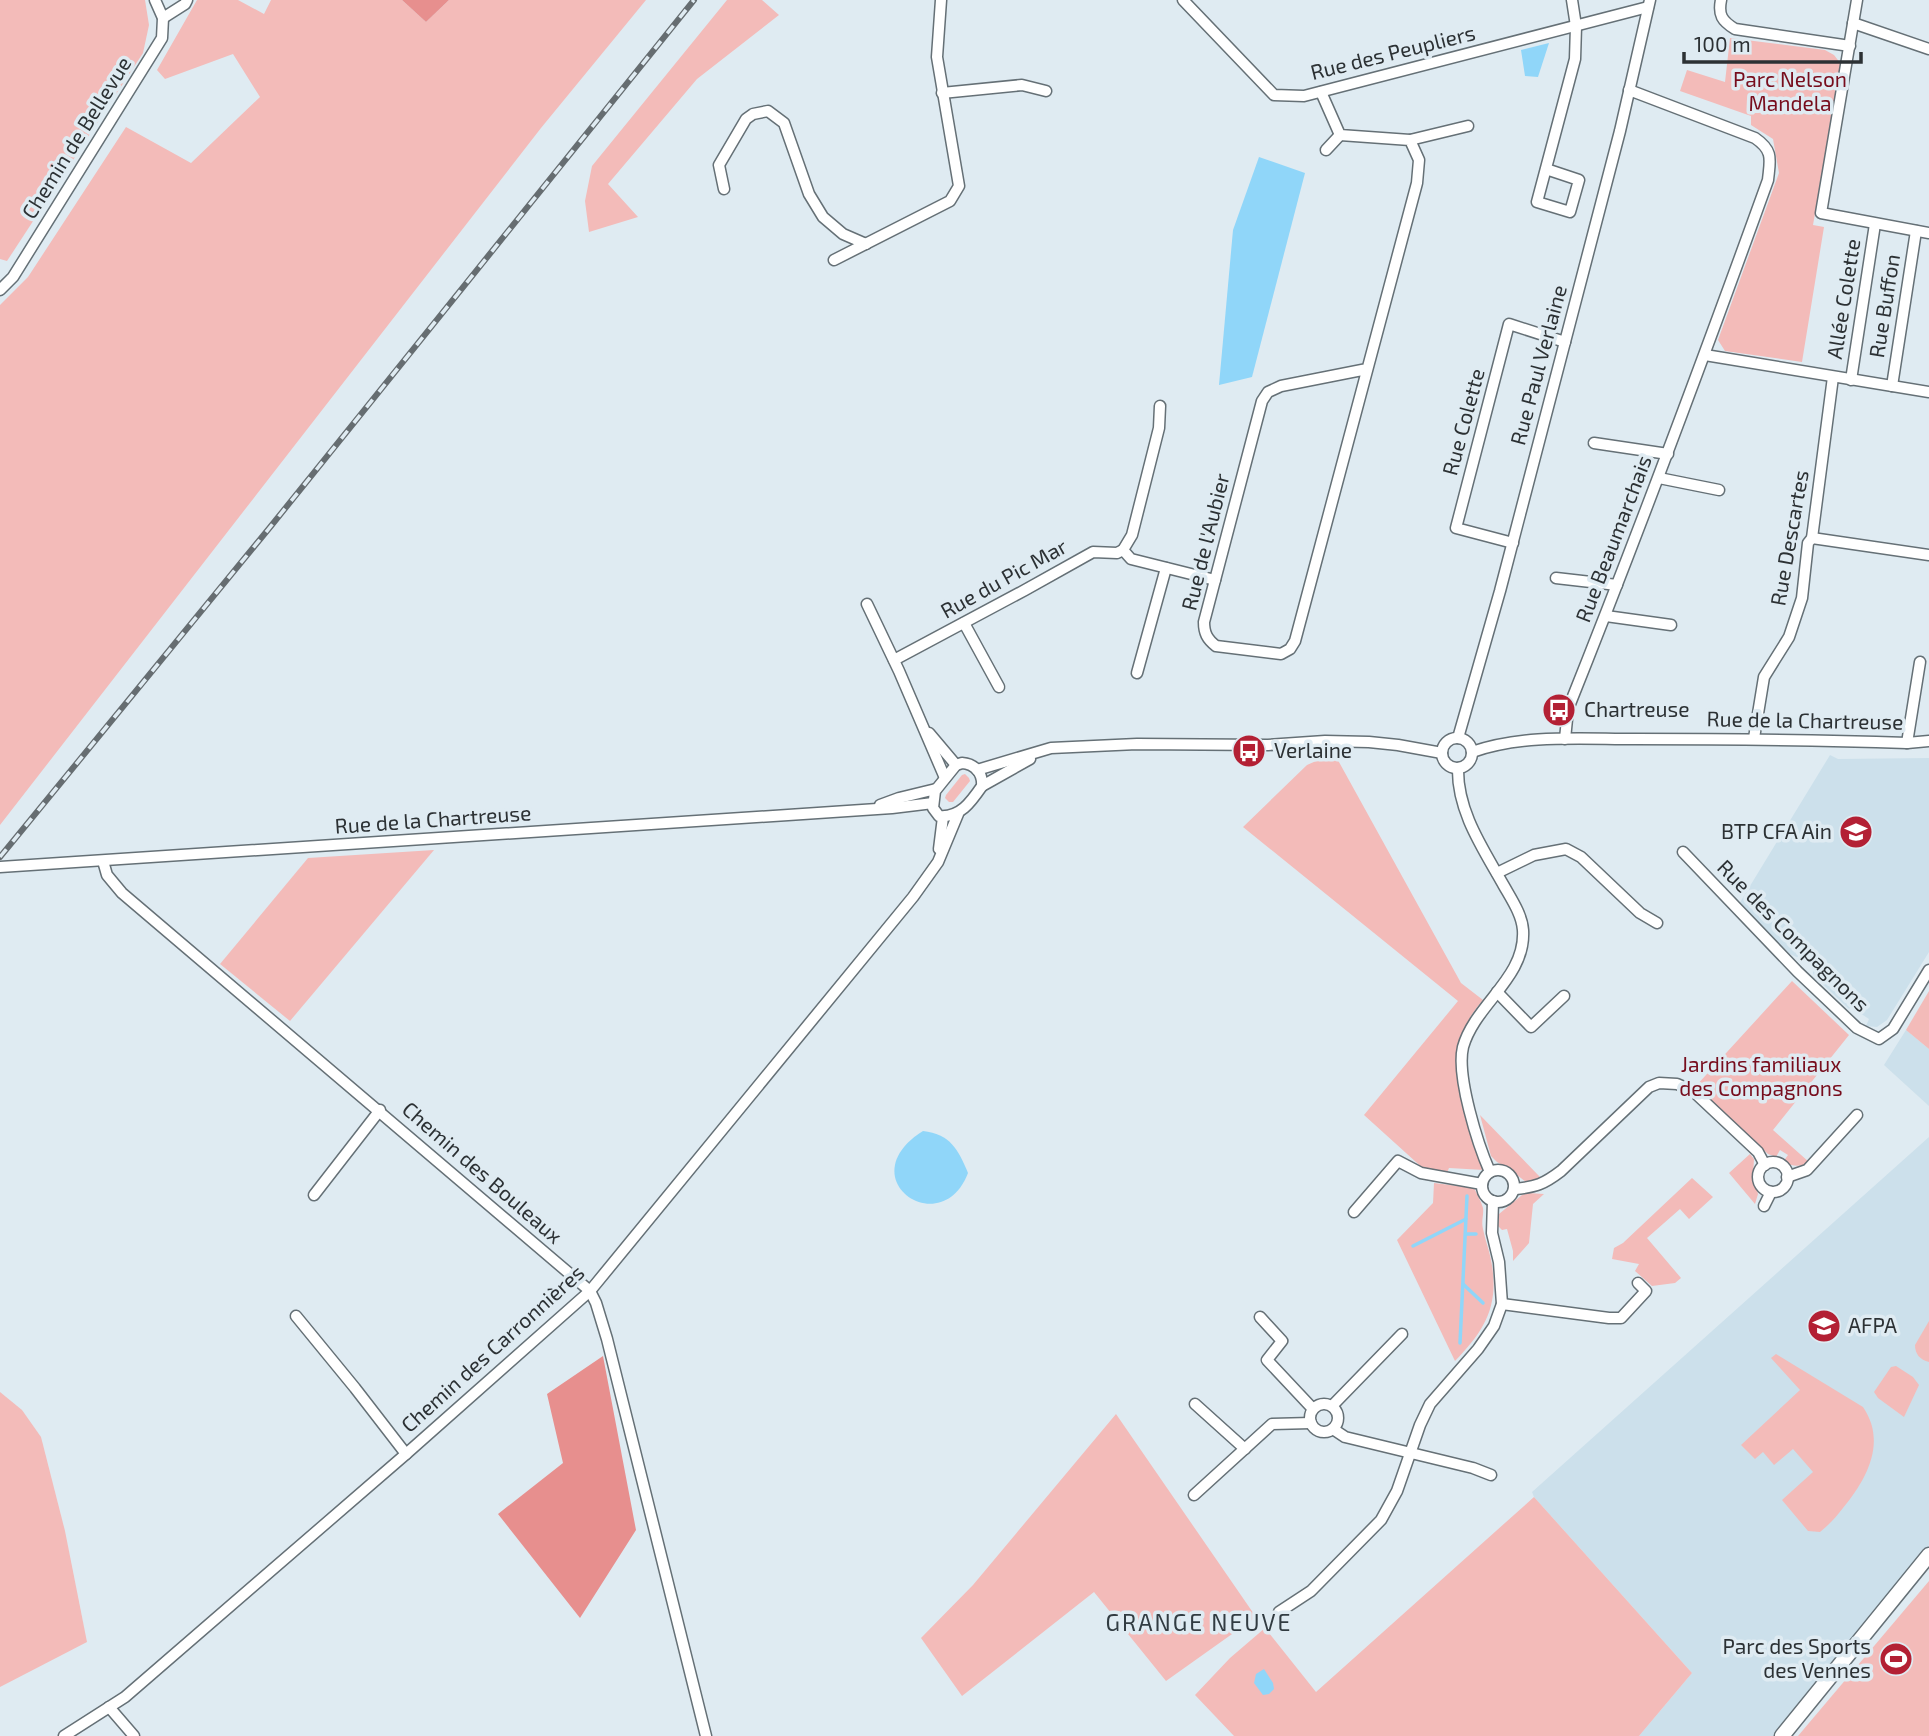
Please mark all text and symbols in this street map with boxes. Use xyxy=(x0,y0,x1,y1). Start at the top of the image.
street label: Rue des Peupliers xyxy=(1308,19,1478,84)
scale bar xyxy=(1684,21,1861,65)
text: 100 m xyxy=(1694,31,1751,56)
street label: Chemin de Bellevue xyxy=(16,52,136,223)
park label: Parc Nelson Mandela xyxy=(1733,66,1847,115)
street label: Allée Colette xyxy=(1821,237,1864,361)
street label: Rue Buffon xyxy=(1863,252,1904,359)
street label: Rue Paul Verlaine xyxy=(1504,282,1571,447)
street label: Rue Colette xyxy=(1436,365,1489,478)
street label: Rue Beaumarchais xyxy=(1569,452,1656,625)
street label: Rue Descartes xyxy=(1764,468,1813,607)
street label: Rue de l'Aubier xyxy=(1175,470,1234,613)
street label: Rue du Pic Mar xyxy=(936,532,1071,623)
bus stop icon: Chartreuse xyxy=(1540,691,1578,729)
place label: Chartreuse xyxy=(1584,696,1689,721)
street label: Rue de la Chartreuse xyxy=(1706,705,1904,734)
bus stop icon: Verlaine xyxy=(1230,732,1268,770)
place label: Verlaine xyxy=(1274,737,1352,762)
street label: Rue de la Chartreuse xyxy=(334,799,532,838)
school or university icon: BTP CFA Ain xyxy=(1837,813,1875,851)
place label: BTP CFA Ain xyxy=(1721,818,1832,843)
street label: Rue des Compagnons xyxy=(1713,854,1875,1016)
park label: Jardins familiaux des Compagnons xyxy=(1679,1051,1843,1100)
street label: Chemin des Bouleaux xyxy=(398,1096,568,1248)
street label: Chemin des Carronnières xyxy=(395,1259,589,1437)
school or university icon: AFPA xyxy=(1805,1307,1843,1345)
place label: AFPA xyxy=(1848,1312,1897,1337)
district label: GRANGE NEUVE xyxy=(1106,1608,1292,1636)
place label: Parc des Sports des Vennes xyxy=(1722,1633,1871,1682)
sports icon: Parc des Sports des Vennes xyxy=(1877,1640,1915,1678)

